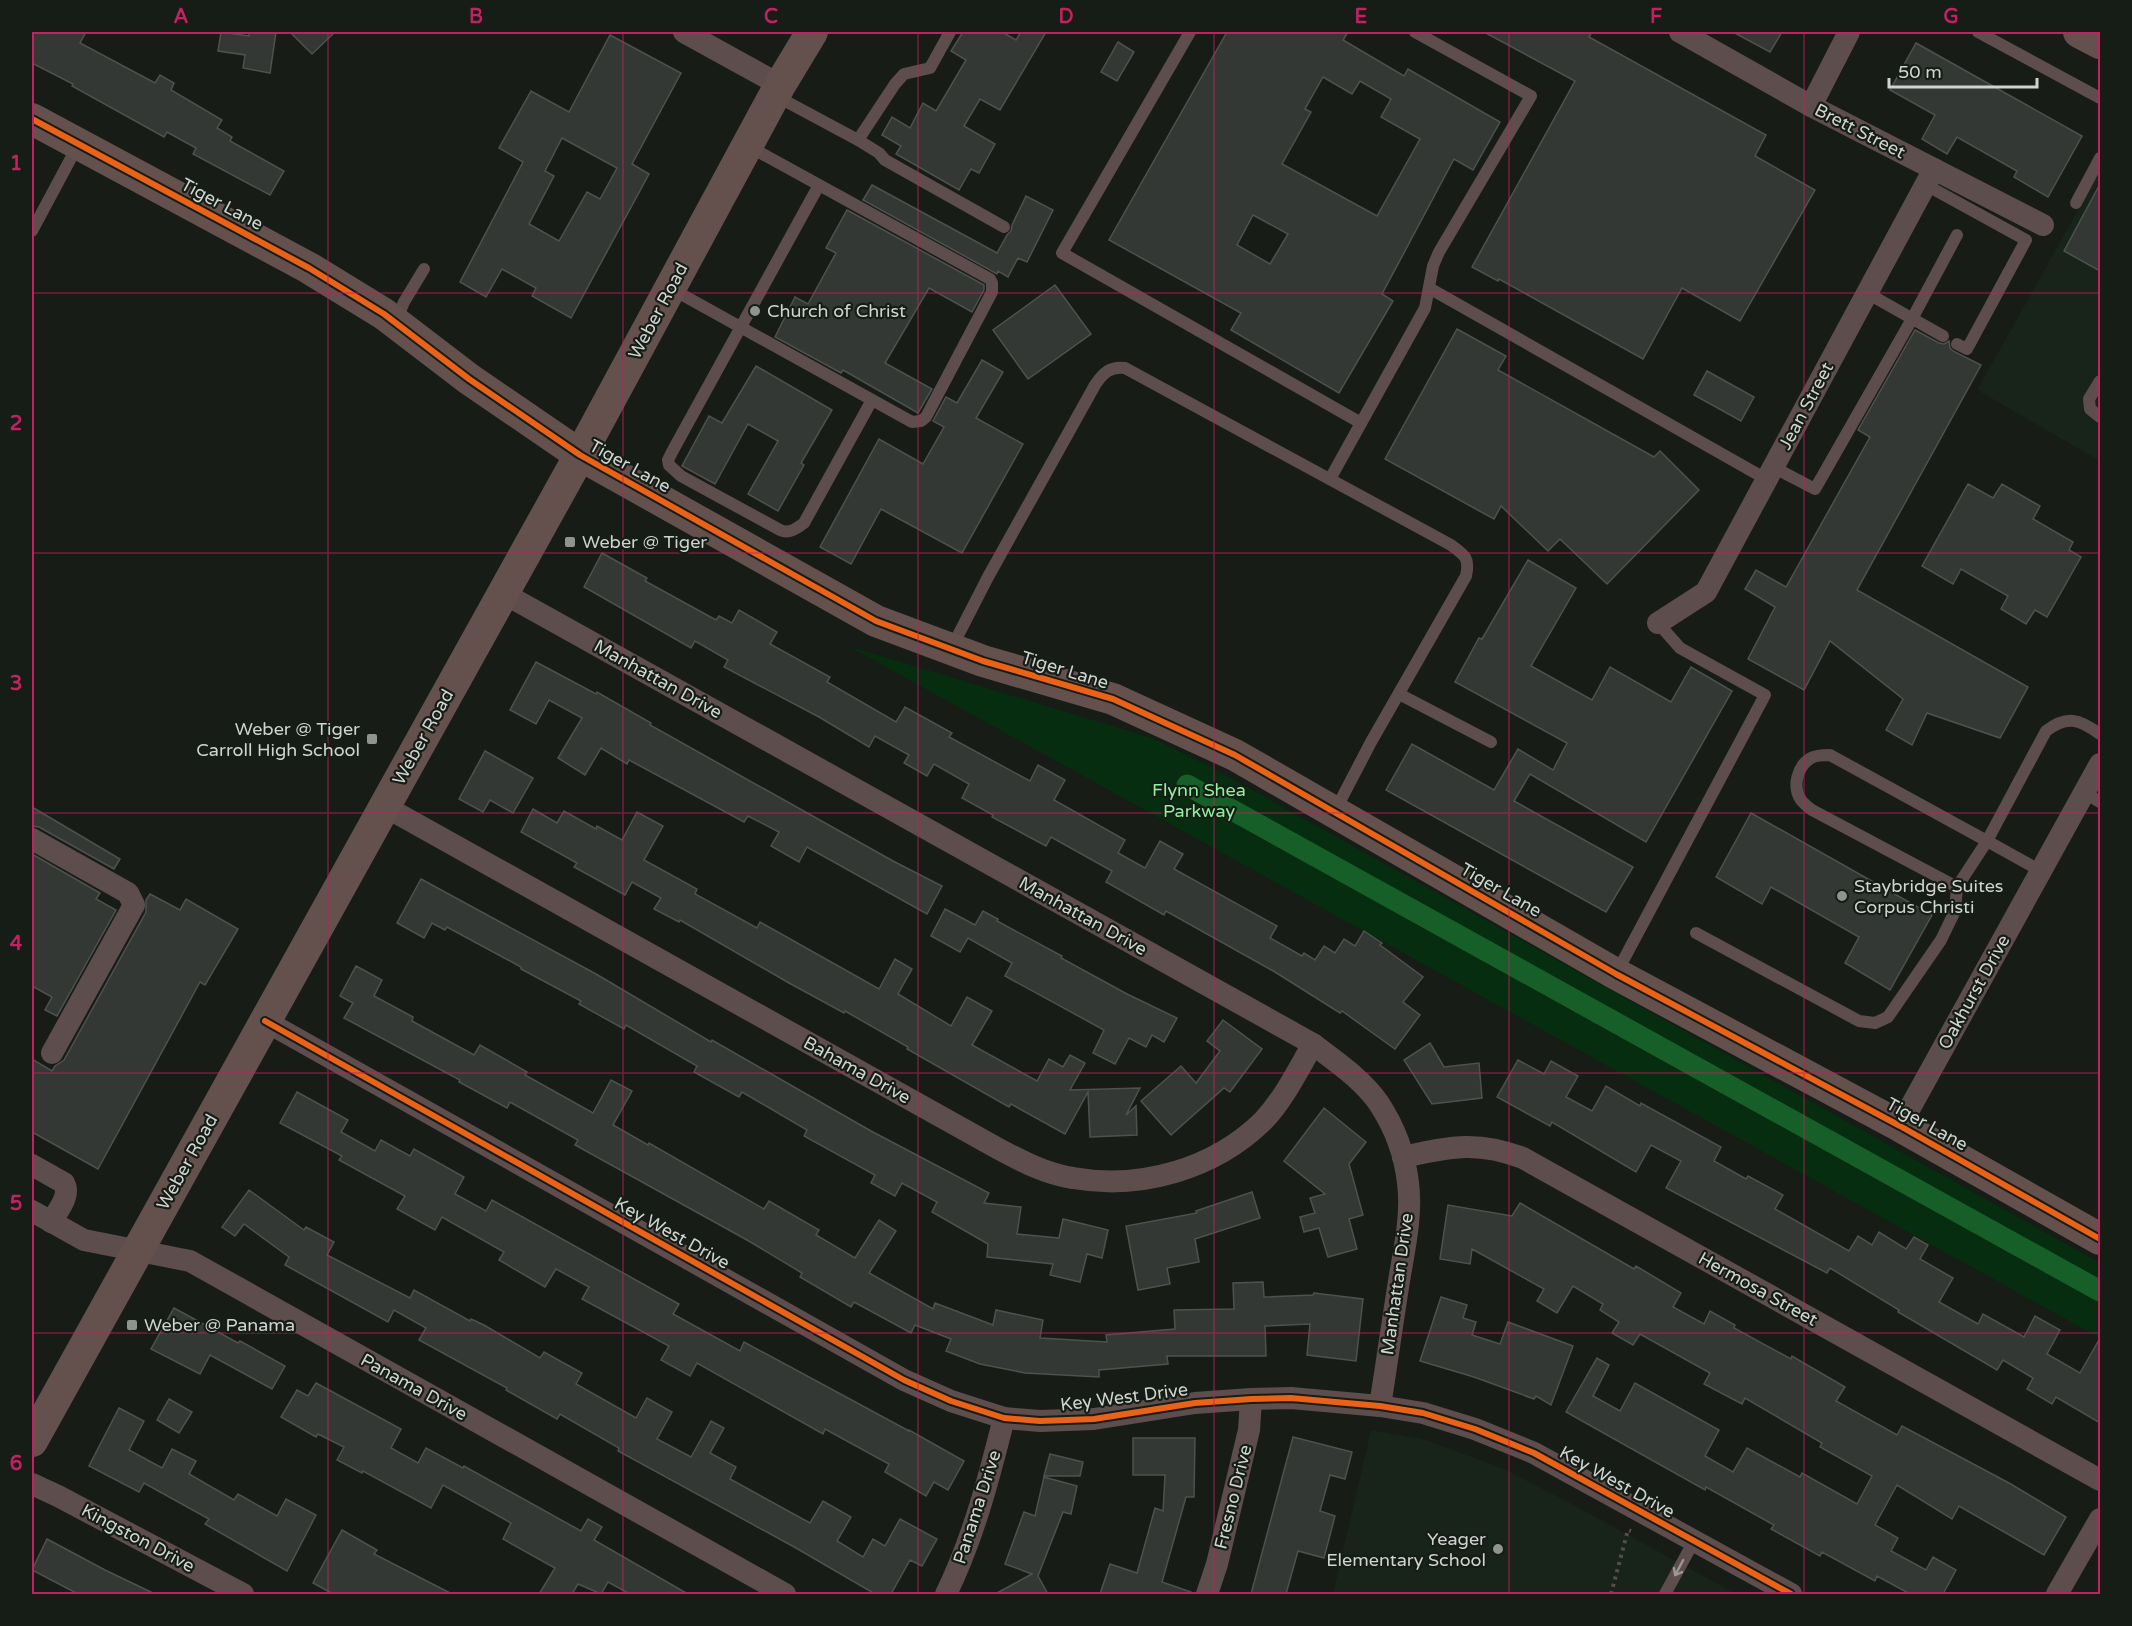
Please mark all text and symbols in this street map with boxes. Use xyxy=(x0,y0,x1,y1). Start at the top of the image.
text: A xyxy=(174,5,189,29)
text: B xyxy=(469,5,483,29)
text: C xyxy=(764,5,778,29)
text: D xyxy=(1058,5,1074,29)
text: E xyxy=(1355,5,1368,29)
text: F xyxy=(1650,5,1662,29)
text: G xyxy=(1943,5,1959,29)
scale bar xyxy=(1889,51,2038,89)
text: 50 m xyxy=(1898,61,1942,83)
street label: Brett Street xyxy=(1811,99,1909,163)
text: 1 xyxy=(10,152,22,176)
street label: Tiger Lane xyxy=(177,173,267,235)
street label: Weber Road xyxy=(623,259,693,363)
place label: Church of Christ xyxy=(767,300,906,322)
marker: Church of Christ xyxy=(748,304,762,318)
street label: Jean Street xyxy=(1774,358,1838,453)
text: 2 xyxy=(10,412,22,436)
street label: Tiger Lane xyxy=(585,435,675,497)
place label: Weber @ Tiger xyxy=(582,531,707,553)
marker: Weber @ Tiger xyxy=(563,535,577,549)
street label: Manhattan Drive xyxy=(590,635,726,723)
street label: Tiger Lane xyxy=(1019,646,1111,694)
text: 3 xyxy=(10,672,22,696)
street label: Weber Road xyxy=(388,685,458,789)
place label: Weber @ Tiger Carroll High School xyxy=(196,718,360,761)
marker: Weber @ Tiger Carroll High School xyxy=(365,732,379,746)
park label: Flynn Shea Parkway xyxy=(1152,779,1246,822)
street label: Tiger Lane xyxy=(1457,858,1545,922)
street label: Manhattan Drive xyxy=(1015,872,1151,960)
place label: Staybridge Suites Corpus Christi xyxy=(1854,875,2003,918)
marker: Staybridge Suites Corpus Christi xyxy=(1835,889,1849,903)
street label: Oakhurst Drive xyxy=(1933,931,2015,1053)
text: 4 xyxy=(10,932,23,956)
street label: Bahama Drive xyxy=(799,1031,915,1109)
street label: Tiger Lane xyxy=(1882,1093,1972,1155)
street label: Weber Road xyxy=(152,1110,222,1214)
text: 5 xyxy=(10,1192,22,1216)
street label: Key West Drive xyxy=(610,1192,734,1274)
street label: Manhattan Drive xyxy=(1376,1212,1418,1356)
street label: Hermosa Street xyxy=(1695,1247,1821,1331)
place label: Weber @ Panama xyxy=(144,1314,295,1336)
marker: Weber @ Panama xyxy=(125,1318,139,1332)
street label: Panama Drive xyxy=(357,1349,471,1425)
street label: Key West Drive xyxy=(1059,1378,1189,1416)
street label: Key West Drive xyxy=(1555,1441,1679,1523)
street label: Fresno Drive xyxy=(1209,1443,1257,1551)
street label: Panama Drive xyxy=(948,1447,1006,1567)
text: 6 xyxy=(10,1452,22,1476)
street label: Kingston Drive xyxy=(78,1499,198,1577)
place label: Yeager Elementary School xyxy=(1326,1528,1486,1571)
marker: Yeager Elementary School xyxy=(1491,1542,1505,1556)
one-way arrow xyxy=(1673,1558,1684,1576)

